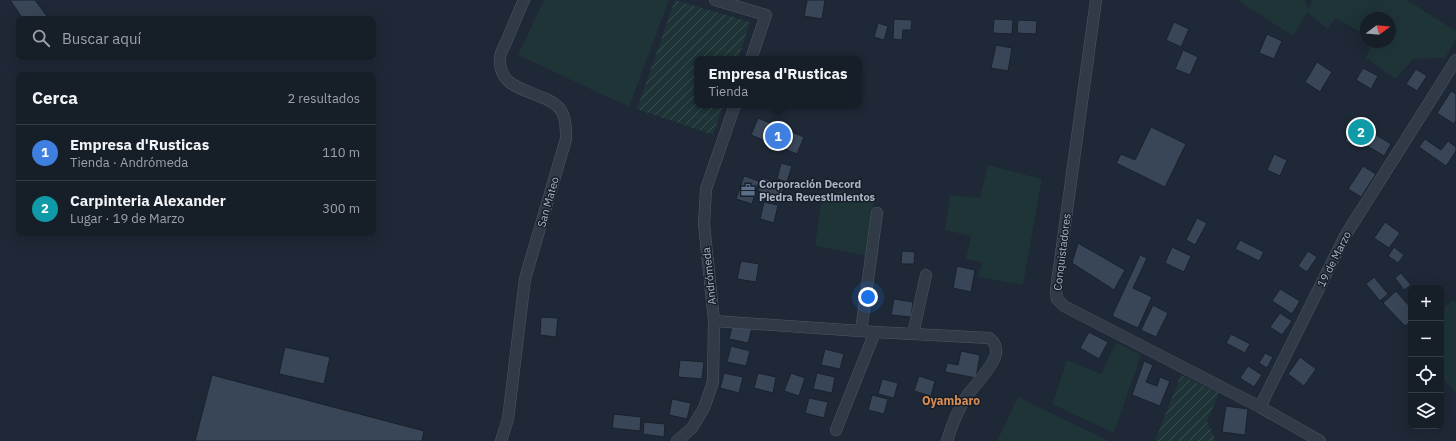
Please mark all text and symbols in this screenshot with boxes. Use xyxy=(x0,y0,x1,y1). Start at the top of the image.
north arrow xyxy=(1360,12,1396,48)
search box xyxy=(16,16,376,60)
icon: search xyxy=(30,27,52,49)
text: Buscar aquí xyxy=(62,29,141,48)
popup xyxy=(694,56,862,108)
text: Empresa d'Rusticas xyxy=(708,64,848,83)
text: Tienda xyxy=(708,83,748,100)
text: Cerca xyxy=(32,87,78,109)
text: 2 resultados xyxy=(287,90,360,107)
pin: 2 xyxy=(1348,117,1374,147)
pin: 1 xyxy=(765,121,791,151)
text: Empresa d'Rusticas xyxy=(70,135,209,154)
text: 1 xyxy=(41,144,49,161)
text: 110 m xyxy=(322,144,360,161)
text: Tienda · Andrómeda xyxy=(70,154,188,171)
street label: San Mateo xyxy=(534,175,562,229)
place label: Corporación Decord Piedra Revestimientos xyxy=(759,177,876,204)
office icon: Corporación Decord Piedra Revestimientos xyxy=(740,182,756,198)
text: Carpinteria Alexander xyxy=(70,191,226,210)
text: 2 xyxy=(41,200,49,217)
text: 300 m xyxy=(322,200,360,217)
text: Lugar · 19 de Marzo xyxy=(70,210,185,227)
street label: Conquistadores xyxy=(1050,213,1074,291)
street label: 19 de Marzo xyxy=(1314,229,1354,289)
street label: Andrómeda xyxy=(699,246,719,305)
map controls xyxy=(1408,285,1444,429)
button: + xyxy=(1408,285,1444,321)
your location xyxy=(858,287,878,307)
button: − xyxy=(1408,321,1444,357)
button: locate xyxy=(1408,357,1444,393)
district label: Oyambaro xyxy=(922,393,980,408)
button: layers xyxy=(1408,393,1444,429)

